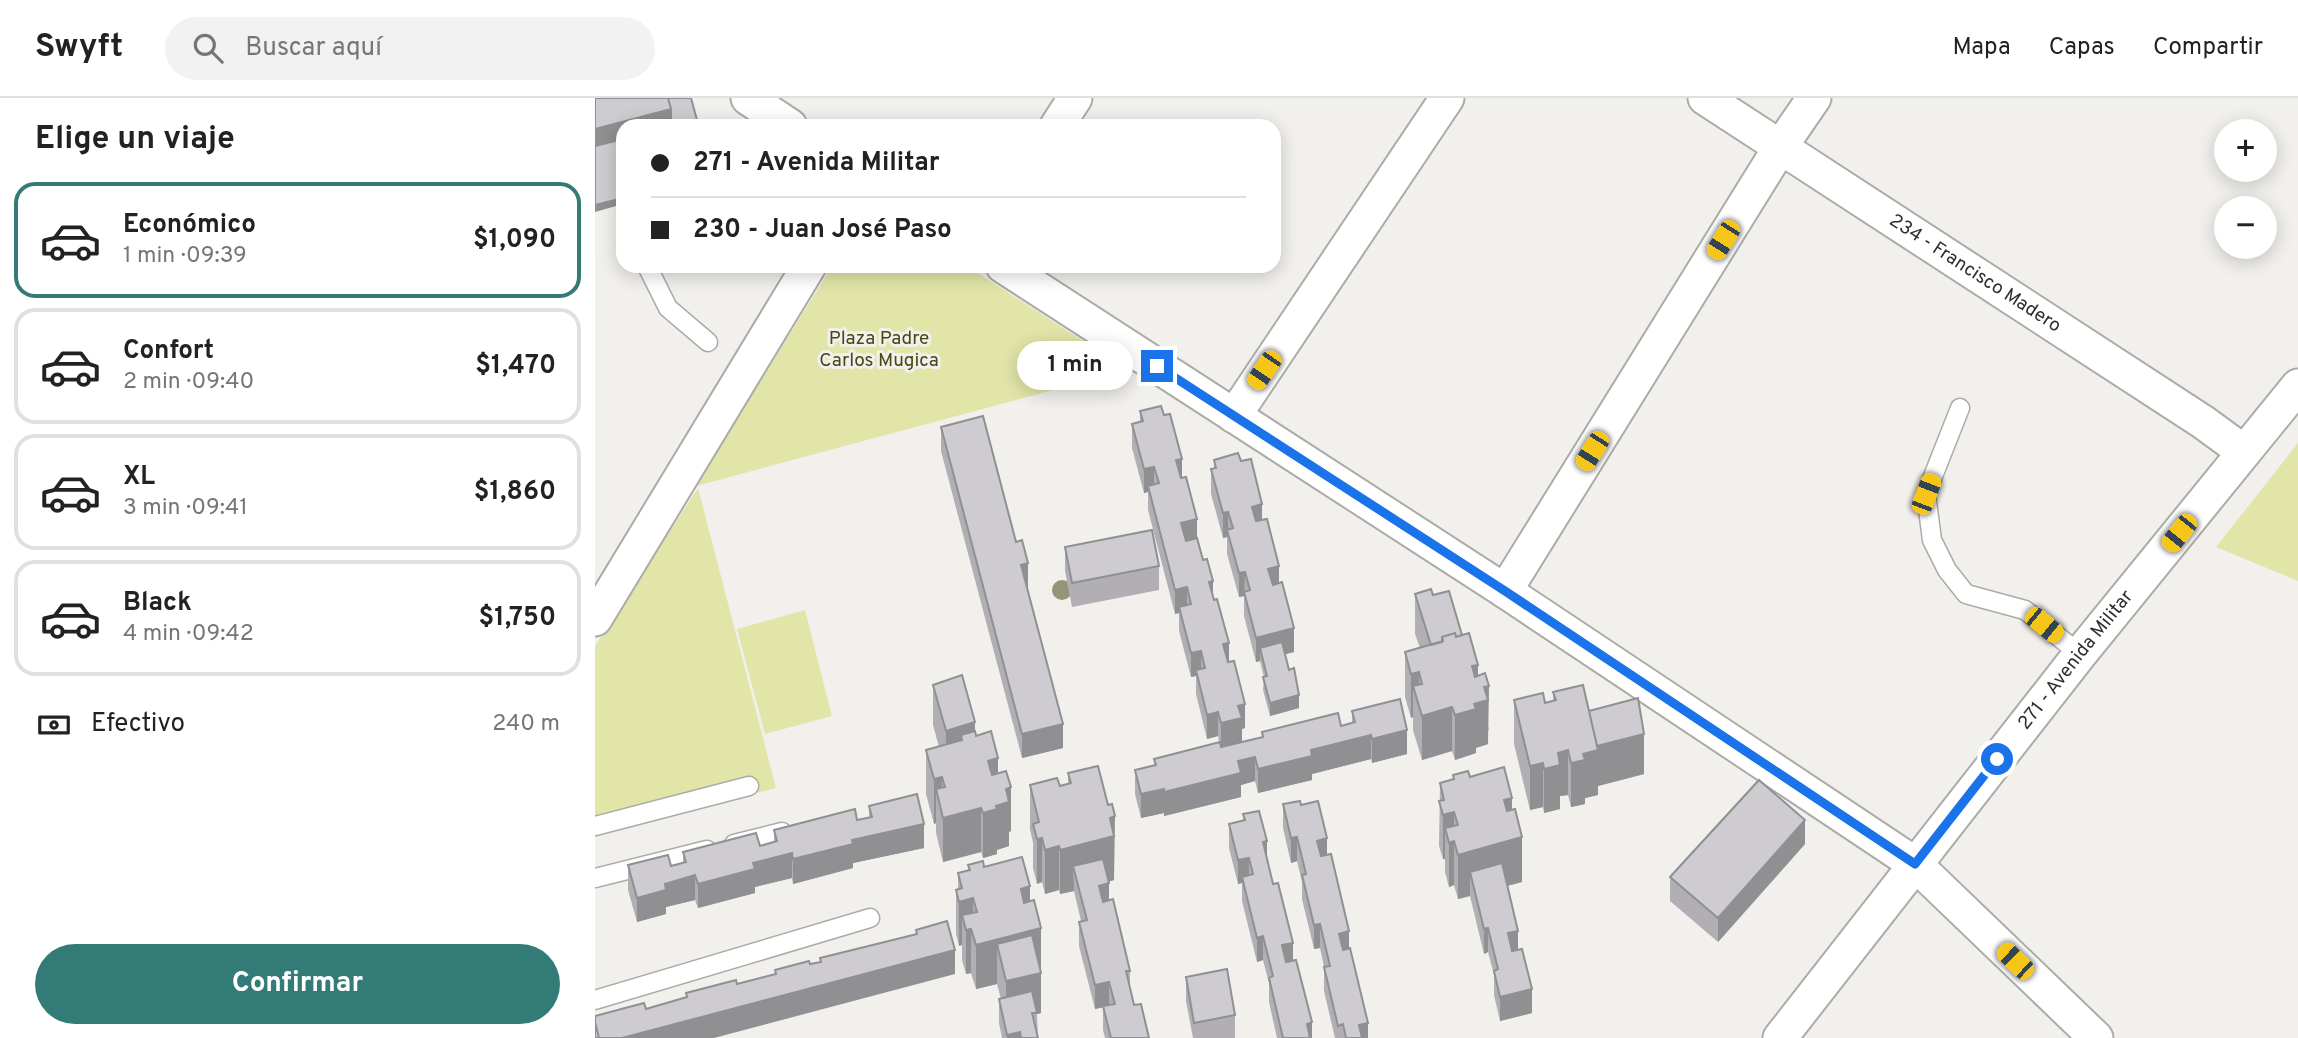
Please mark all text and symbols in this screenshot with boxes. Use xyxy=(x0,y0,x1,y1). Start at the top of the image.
search box xyxy=(165,17,655,80)
text: Swyft xyxy=(35,27,123,69)
icon: search xyxy=(189,29,227,67)
text: Buscar aquí xyxy=(245,32,382,65)
text: Mapa xyxy=(1953,33,2011,63)
text: Capas xyxy=(2049,33,2115,63)
text: Compartir xyxy=(2153,33,2263,63)
map controls xyxy=(2214,119,2277,259)
button: + xyxy=(2214,119,2277,182)
text: Elige un viaje xyxy=(35,120,235,160)
text: 271 - Avenida Militar xyxy=(693,147,940,180)
button: − xyxy=(2214,196,2277,259)
icon: car xyxy=(39,209,102,272)
text: Económico xyxy=(123,209,256,242)
street label: 234 - Francisco Madero xyxy=(1884,209,2065,338)
text: 230 - Juan José Paso xyxy=(693,214,952,247)
car xyxy=(1703,217,1744,263)
text: $1,090 xyxy=(473,224,556,257)
text: 1 min · 09:39 xyxy=(123,242,247,271)
park label: Plaza Padre Carlos Mugica xyxy=(819,327,939,373)
icon: car xyxy=(39,335,102,398)
text: Confort xyxy=(123,335,214,368)
callout: 1 min xyxy=(1017,342,1133,390)
car xyxy=(1244,347,1285,393)
text: $1,470 xyxy=(475,350,556,383)
route end xyxy=(1141,350,1173,382)
text: 1 min xyxy=(1047,351,1103,380)
text: 2 min · 09:40 xyxy=(123,368,254,397)
car xyxy=(1572,428,1613,474)
icon: car xyxy=(39,461,102,524)
text: XL xyxy=(123,461,155,494)
car xyxy=(1909,471,1944,517)
text: $1,860 xyxy=(474,476,556,509)
text: 3 min · 09:41 xyxy=(123,494,248,523)
car xyxy=(2158,510,2201,556)
street label: 271 - Avenida Militar xyxy=(2013,585,2139,735)
icon: car xyxy=(39,587,102,650)
text: Black xyxy=(123,587,192,620)
text: $1,750 xyxy=(479,602,556,635)
car xyxy=(2022,604,2067,646)
text: 4 min · 09:42 xyxy=(123,620,254,649)
icon: cash xyxy=(35,706,73,744)
text: Efectivo xyxy=(91,708,185,741)
text: 240 m xyxy=(492,710,560,739)
route start xyxy=(1981,743,2013,775)
car xyxy=(1993,939,2038,983)
button: Confirmar xyxy=(35,944,560,1024)

